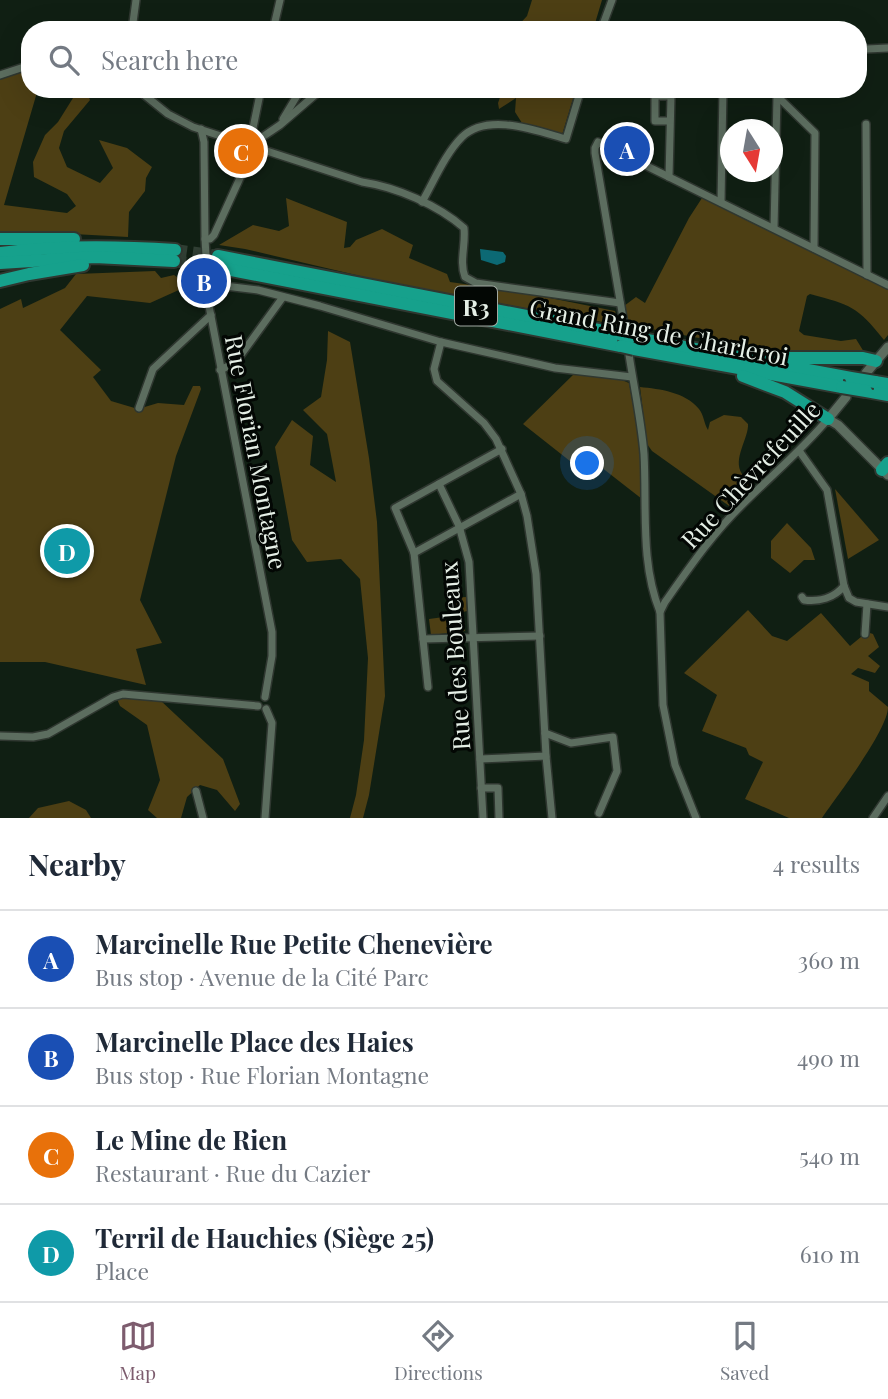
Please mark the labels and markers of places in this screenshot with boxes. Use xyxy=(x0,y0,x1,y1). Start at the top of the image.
pin: A xyxy=(604,123,650,175)
pin: C xyxy=(218,125,264,177)
pin: B xyxy=(181,255,227,307)
pin: D xyxy=(44,525,90,577)

